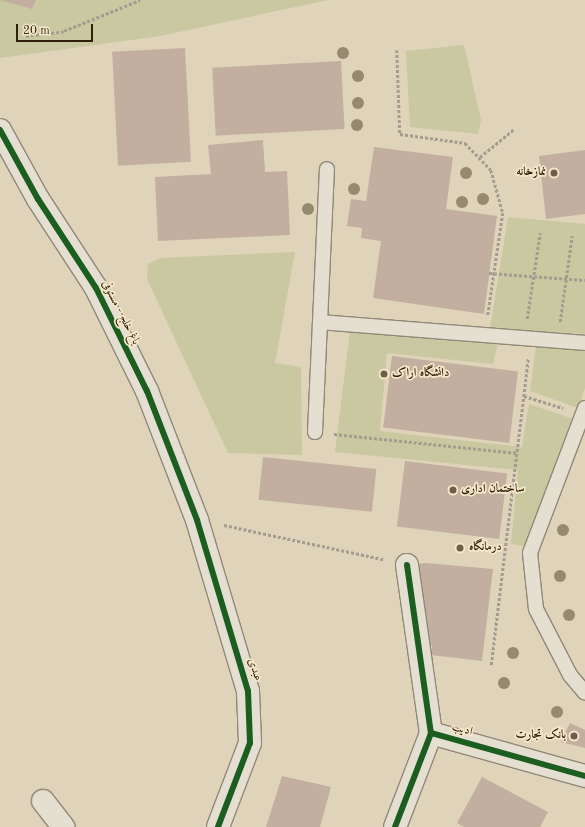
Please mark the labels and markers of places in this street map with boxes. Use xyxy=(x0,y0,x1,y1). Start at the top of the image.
place label: نمازخانه xyxy=(516,166,546,180)
marker: نمازخانه xyxy=(549,168,559,178)
place label: دانشگاه اراک xyxy=(392,367,449,381)
marker: دانشگاه اراک xyxy=(379,369,389,379)
place label: ساختمان اداری xyxy=(461,483,524,497)
marker: ساختمان اداری xyxy=(448,485,458,495)
place label: درمانگاه xyxy=(469,541,502,555)
marker: درمانگاه xyxy=(454,542,466,554)
place label: بانک تجارت xyxy=(515,729,566,743)
marker: بانک تجارت xyxy=(569,731,579,741)

